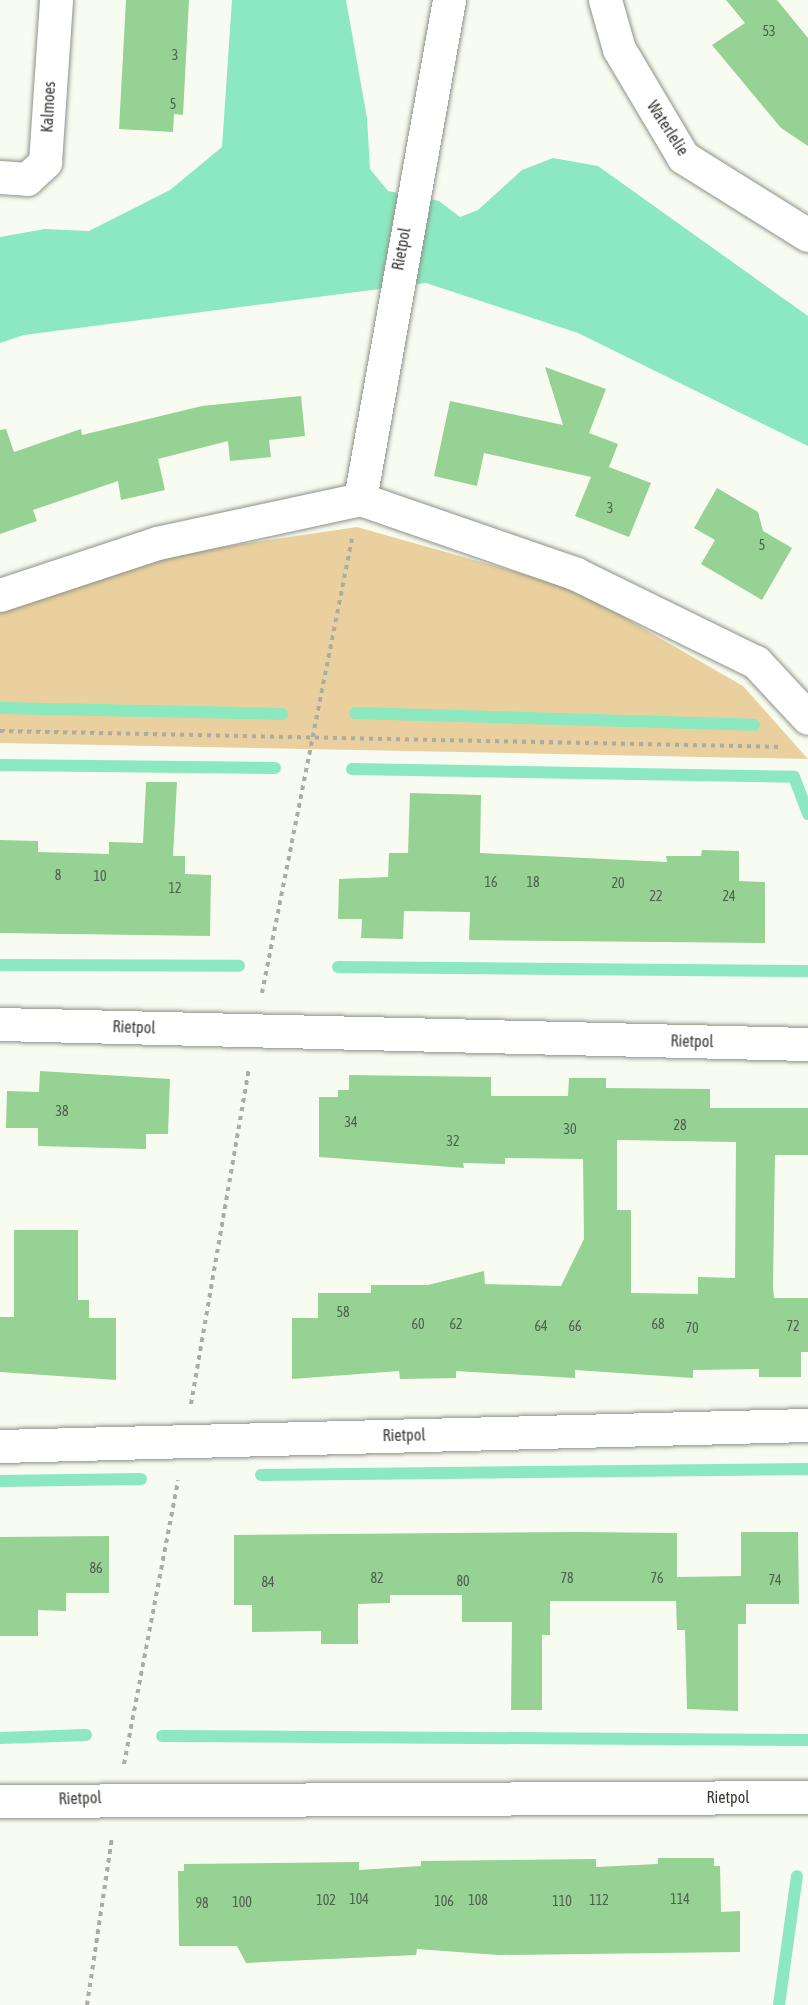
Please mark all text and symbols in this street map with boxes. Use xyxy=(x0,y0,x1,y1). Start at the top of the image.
house number: 53 xyxy=(762,23,776,39)
house number: 3 xyxy=(172,47,178,63)
street label: Kalmoes xyxy=(37,81,59,133)
house number: 5 xyxy=(170,96,176,112)
street label: Waterlelie xyxy=(643,97,693,159)
street label: Rietpol xyxy=(388,226,414,272)
house number: 3 xyxy=(607,500,613,516)
house number: 5 xyxy=(759,537,765,553)
house number: 8 xyxy=(55,867,61,883)
house number: 10 xyxy=(93,868,107,884)
house number: 16 xyxy=(484,874,498,890)
house number: 18 xyxy=(526,874,540,890)
house number: 20 xyxy=(611,875,625,891)
house number: 12 xyxy=(168,880,182,896)
house number: 22 xyxy=(649,888,663,904)
house number: 24 xyxy=(722,888,736,904)
street label: Rietpol xyxy=(112,1017,156,1037)
street label: Rietpol xyxy=(670,1031,714,1051)
house number: 38 xyxy=(55,1103,69,1119)
house number: 34 xyxy=(344,1114,358,1130)
house number: 28 xyxy=(673,1117,687,1133)
house number: 30 xyxy=(563,1121,577,1137)
house number: 32 xyxy=(446,1133,460,1149)
house number: 58 xyxy=(336,1304,350,1320)
house number: 60 xyxy=(411,1316,425,1332)
house number: 62 xyxy=(449,1316,463,1332)
house number: 68 xyxy=(651,1316,665,1332)
house number: 64 xyxy=(534,1318,548,1334)
house number: 66 xyxy=(568,1318,582,1334)
house number: 72 xyxy=(786,1318,800,1334)
house number: 70 xyxy=(685,1320,699,1336)
street label: Rietpol xyxy=(382,1425,426,1445)
house number: 86 xyxy=(89,1560,103,1576)
house number: 82 xyxy=(370,1570,384,1586)
house number: 78 xyxy=(560,1570,574,1586)
house number: 76 xyxy=(650,1570,664,1586)
house number: 74 xyxy=(768,1572,782,1588)
house number: 80 xyxy=(456,1573,470,1589)
house number: 84 xyxy=(261,1574,275,1590)
street label: Rietpol xyxy=(707,1787,749,1807)
street label: Rietpol xyxy=(58,1788,102,1808)
house number: 104 xyxy=(349,1891,369,1907)
house number: 114 xyxy=(670,1891,690,1907)
house number: 102 xyxy=(316,1892,336,1908)
house number: 108 xyxy=(468,1892,488,1908)
house number: 112 xyxy=(589,1892,609,1908)
house number: 106 xyxy=(434,1893,454,1909)
house number: 110 xyxy=(552,1893,572,1909)
house number: 100 xyxy=(232,1894,252,1910)
house number: 98 xyxy=(195,1895,209,1911)

